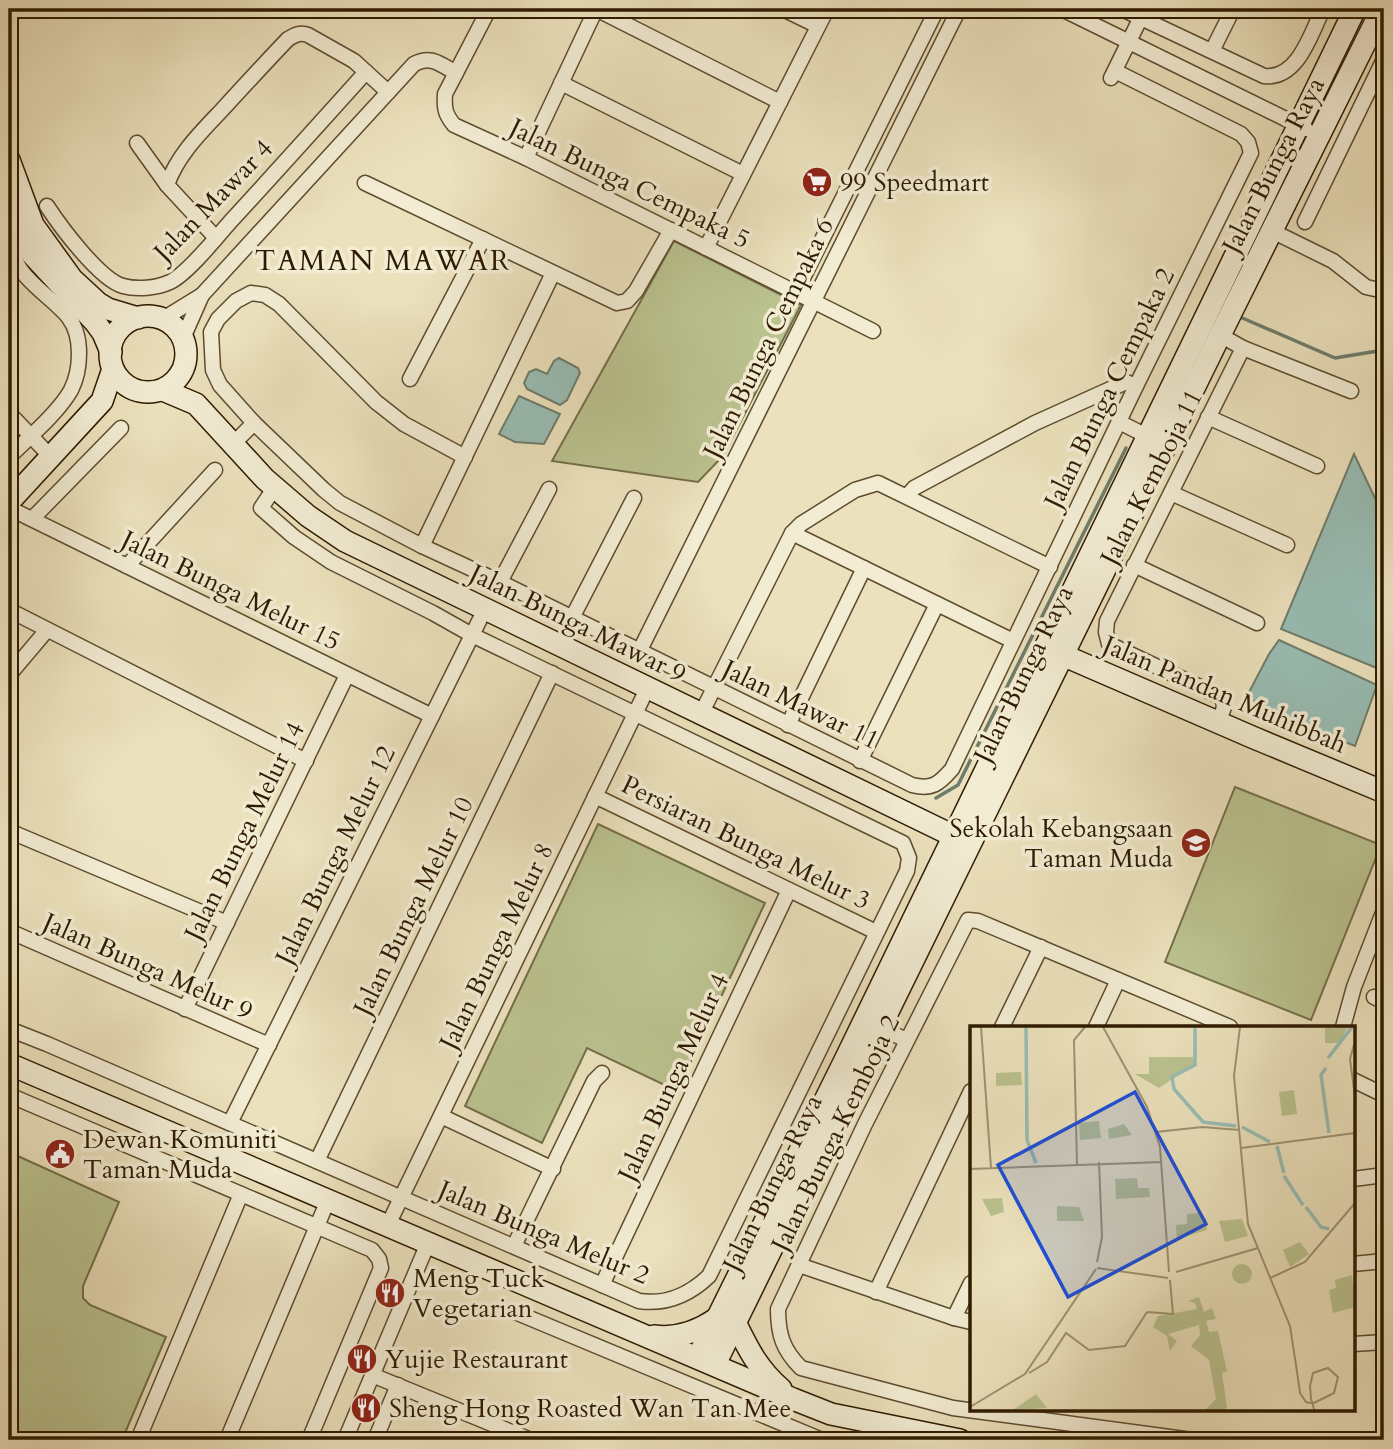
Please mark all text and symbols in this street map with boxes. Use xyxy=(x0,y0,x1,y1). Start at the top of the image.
street label: Jalan Bunga Raya xyxy=(1212,71,1333,263)
street label: Jalan Bunga Cempaka 5 xyxy=(500,108,756,257)
street label: Jalan Mawar 4 xyxy=(143,132,281,272)
supermarket icon: 99 Speedmart xyxy=(800,165,834,199)
place label: 99 Speedmart xyxy=(840,165,989,200)
street label: Jalan Bunga Cempaka 6 xyxy=(693,212,842,468)
district label: TAMAN MAWAR xyxy=(255,242,511,280)
street label: Jalan Bunga Cempaka 2 xyxy=(1034,262,1183,518)
street label: Jalan Kemboja 11 xyxy=(1090,383,1211,575)
street label: Jalan Bunga Melur 15 xyxy=(112,520,346,659)
street label: Jalan Bunga Mawar 9 xyxy=(460,554,692,691)
street label: Jalan Bunga Raya xyxy=(964,580,1082,772)
street label: Jalan Pandan Muhibbah xyxy=(1094,626,1352,762)
street label: Jalan Mawar 11 xyxy=(713,650,885,758)
street label: Jalan Bunga Melur 14 xyxy=(174,716,313,950)
street label: Jalan Bunga Melur 12 xyxy=(265,740,404,974)
street label: Persiaran Bunga Melur 3 xyxy=(615,767,876,918)
street label: Jalan Bunga Melur 10 xyxy=(343,791,482,1025)
place label: Sekolah Kebangsaan Taman Muda xyxy=(949,811,1173,876)
school or university icon: Sekolah Kebangsaan Taman Muda xyxy=(1179,826,1213,860)
street label: Jalan Bunga Melur 8 xyxy=(429,837,562,1059)
street label: Jalan Bunga Melur 9 xyxy=(34,903,258,1028)
street label: Jalan Bunga Melur 4 xyxy=(608,967,737,1191)
street label: Jalan Bunga Kemboja 2 xyxy=(761,1009,908,1261)
inset map xyxy=(970,1026,1354,1410)
street label: Jalan Bunga Raya xyxy=(713,1089,831,1281)
place label: Dewan Komuniti Taman Muda xyxy=(83,1122,277,1187)
public building icon: Dewan Komuniti Taman Muda xyxy=(43,1137,77,1171)
street label: Jalan Bunga Melur 2 xyxy=(429,1171,655,1293)
place label: Meng Tuck Vegetarian xyxy=(413,1261,545,1326)
restaurant icon: Meng Tuck Vegetarian xyxy=(373,1276,407,1310)
restaurant icon: Yujie Restaurant xyxy=(345,1342,379,1376)
place label: Yujie Restaurant xyxy=(385,1342,568,1377)
restaurant icon: Sheng Hong Roasted Wan Tan Mee xyxy=(349,1391,383,1425)
place label: Sheng Hong Roasted Wan Tan Mee xyxy=(389,1391,791,1426)

